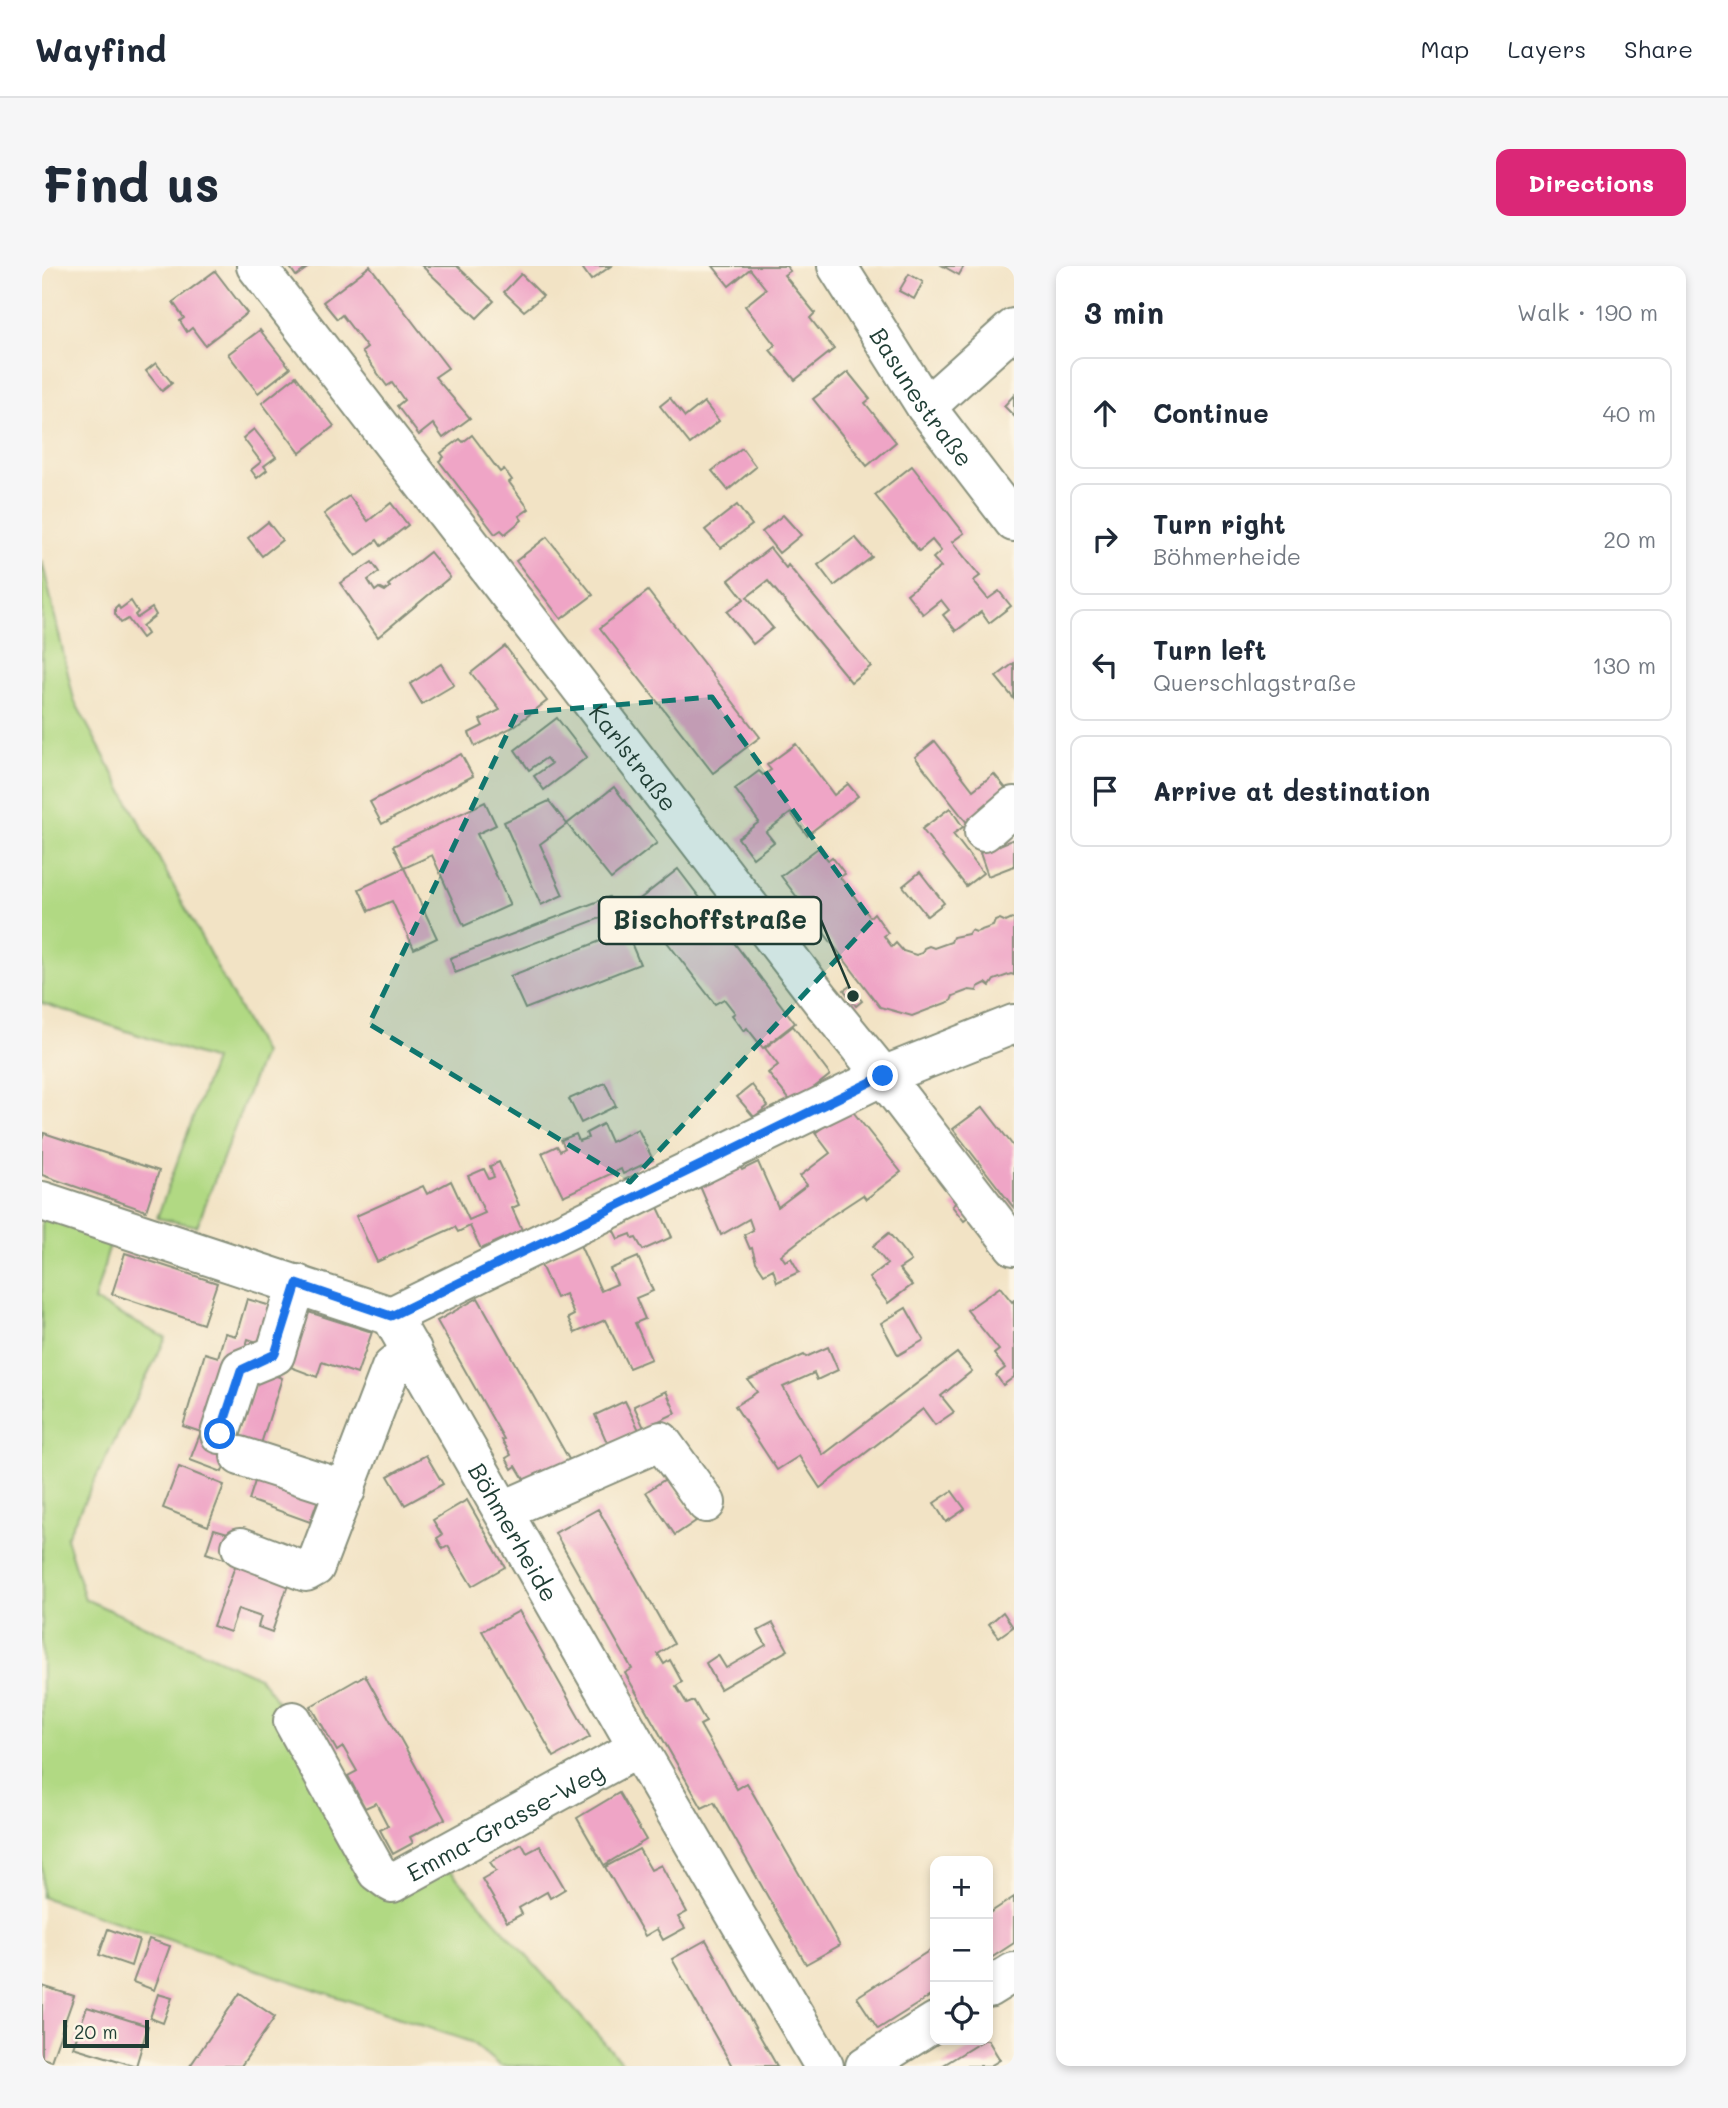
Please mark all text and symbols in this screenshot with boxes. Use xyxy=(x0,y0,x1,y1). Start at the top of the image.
text: Wayfind xyxy=(35,27,166,70)
text: Map xyxy=(1421,33,1469,64)
text: Layers xyxy=(1507,33,1586,64)
text: Share xyxy=(1624,33,1693,64)
button: Directions xyxy=(1496,149,1686,216)
text: Find us xyxy=(42,151,220,214)
text: 3 min xyxy=(1084,292,1164,332)
text: Walk · 190 m xyxy=(1517,297,1658,327)
street label: Basunestraße xyxy=(864,321,981,472)
icon: ahead xyxy=(1086,394,1124,432)
text: Continue xyxy=(1153,396,1269,430)
text: 40 m xyxy=(1603,398,1656,428)
text: Turn right xyxy=(1153,507,1286,541)
icon: right xyxy=(1086,520,1124,558)
text: 20 m xyxy=(1603,524,1656,554)
text: Böhmerheide xyxy=(1153,541,1301,571)
text: Turn left xyxy=(1153,633,1266,667)
icon: left xyxy=(1086,646,1124,684)
text: 130 m xyxy=(1592,650,1656,680)
text: Querschlagstraße xyxy=(1153,667,1356,697)
street label: Karlstraße xyxy=(583,697,685,817)
icon: arrive xyxy=(1086,772,1124,810)
text: Arrive at destination xyxy=(1153,774,1430,808)
callout: Bischoffstraße xyxy=(599,897,821,944)
text: Bischoffstraße xyxy=(613,902,807,936)
route end xyxy=(867,1060,898,1091)
route start xyxy=(204,1418,235,1449)
street label: Böhmerheide xyxy=(463,1457,566,1607)
street label: Emma-Grasse-Weg xyxy=(401,1755,609,1888)
map controls xyxy=(930,1856,993,2045)
button: + xyxy=(930,1856,993,1919)
button: − xyxy=(930,1919,993,1982)
button: locate xyxy=(930,1982,993,2045)
scale bar xyxy=(63,2017,149,2049)
text: 20 m xyxy=(74,2019,118,2044)

